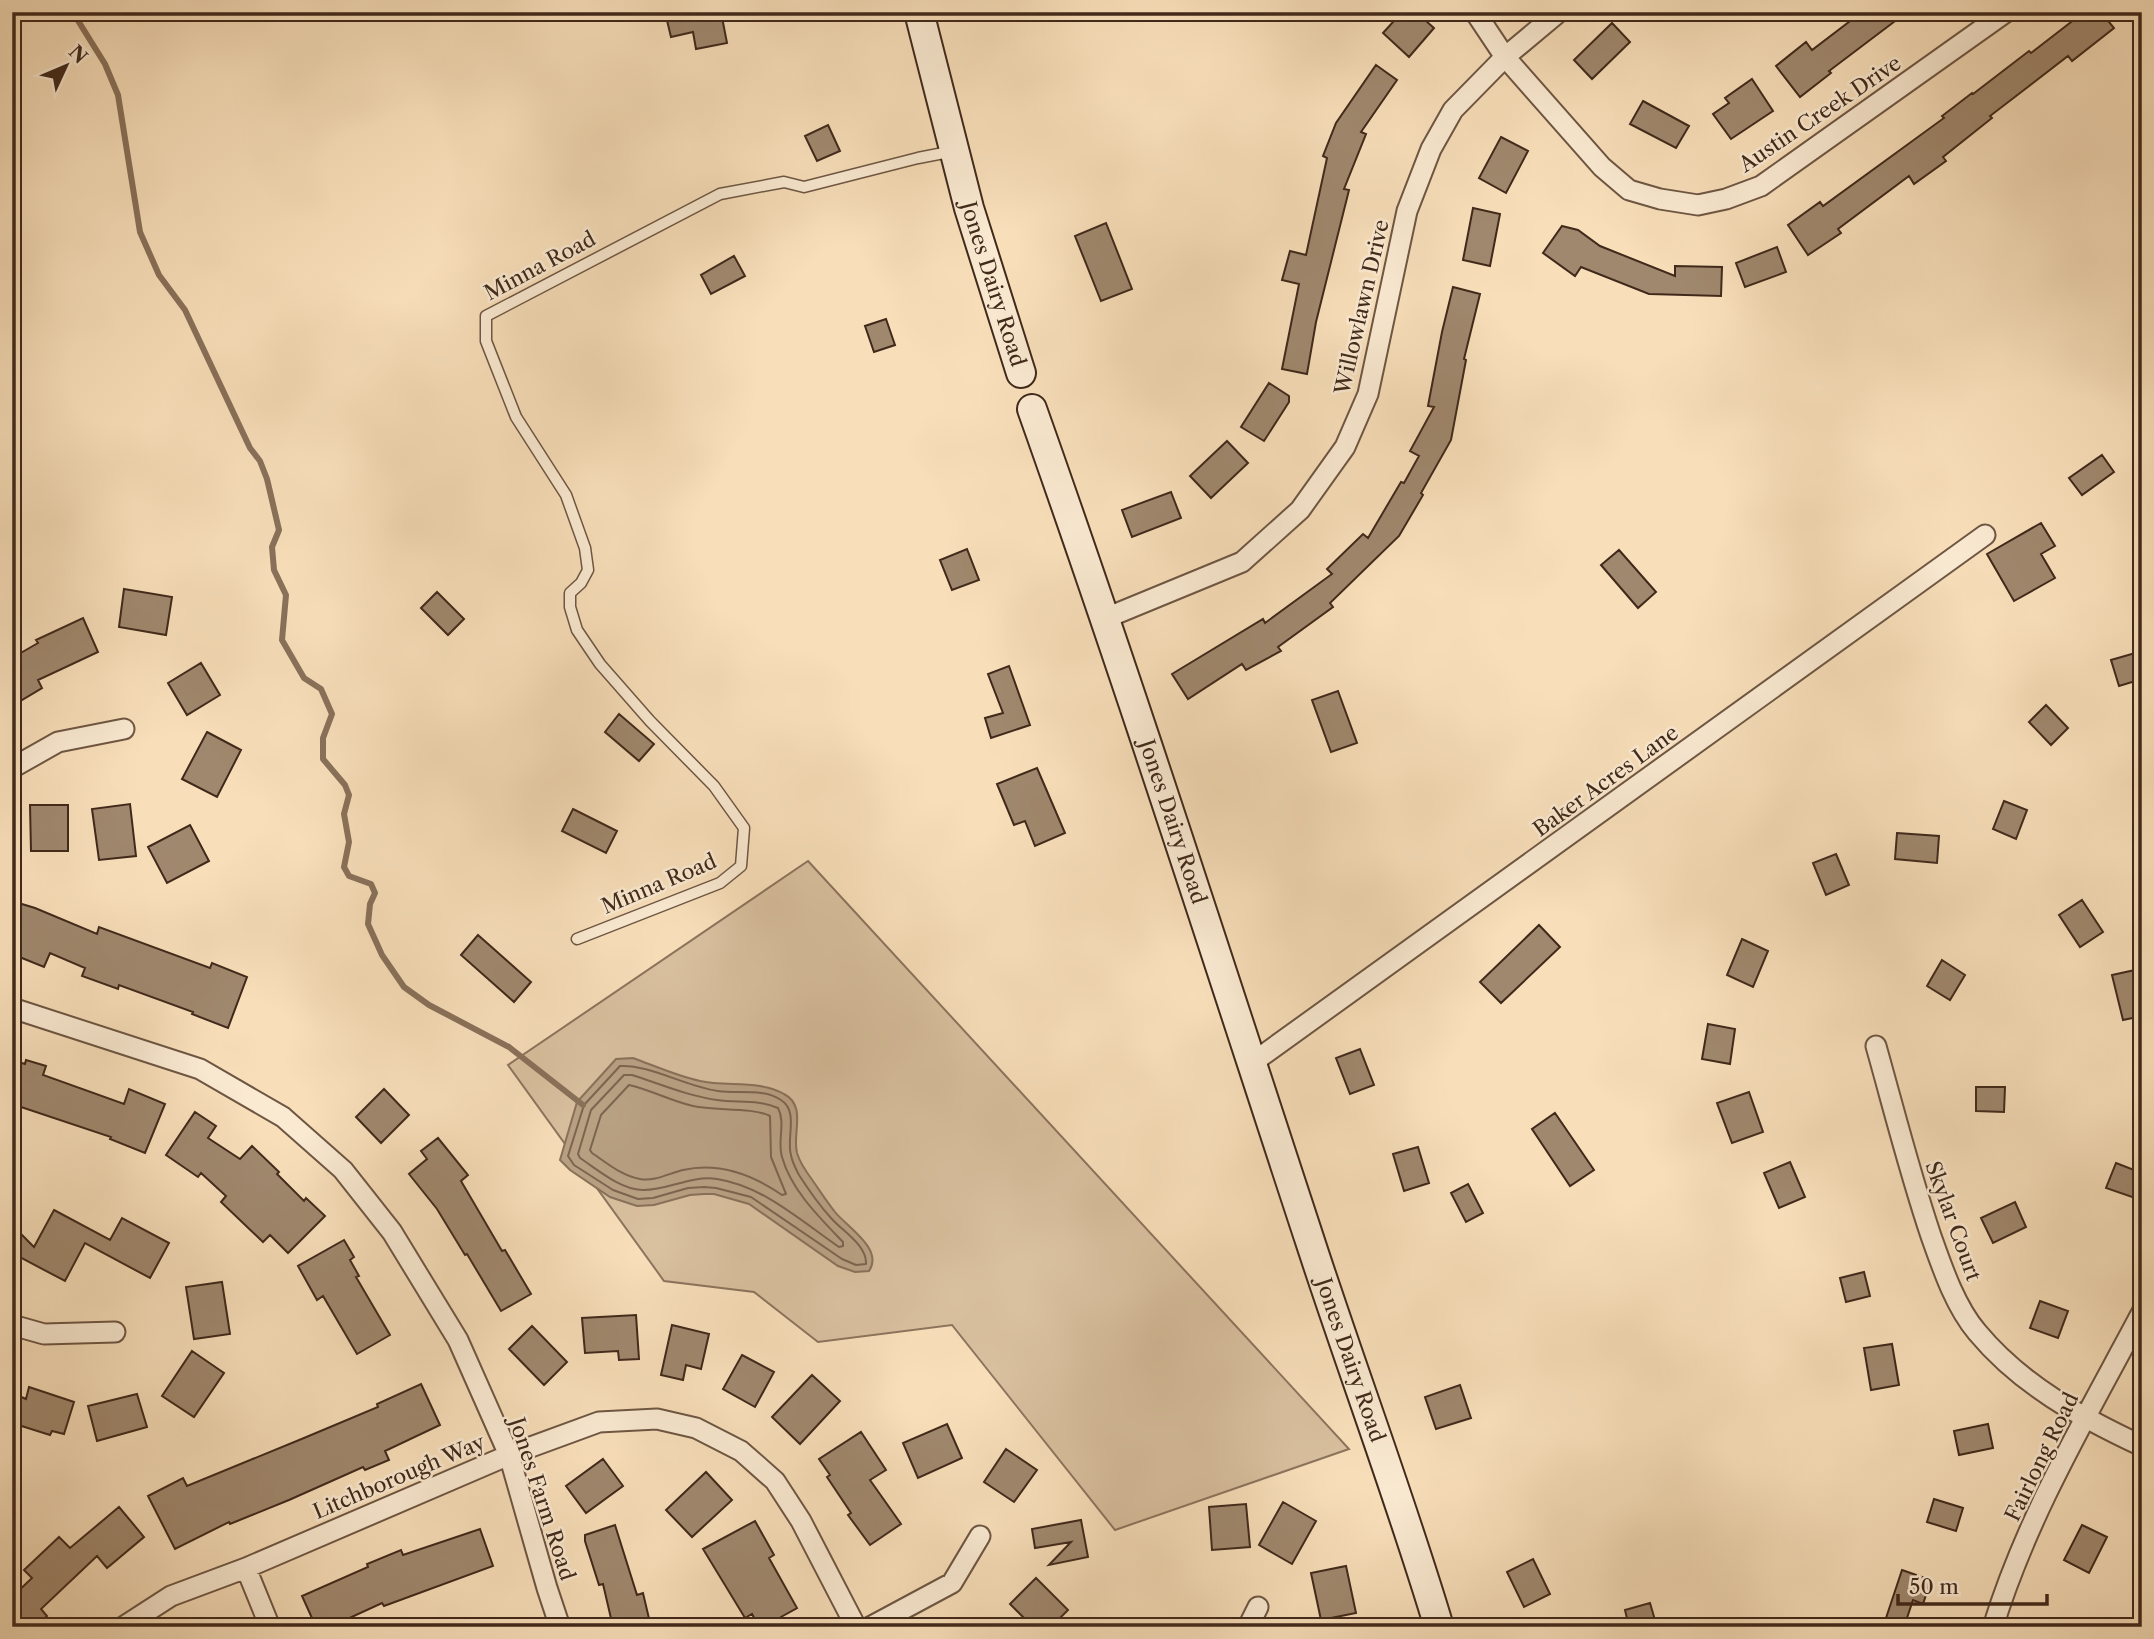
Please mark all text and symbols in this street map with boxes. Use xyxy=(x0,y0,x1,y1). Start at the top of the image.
north arrow xyxy=(32,32,102,102)
text: N xyxy=(64,41,92,68)
street label: Austin Creek Drive xyxy=(1733,50,1905,178)
street label: Jones Dairy Road xyxy=(955,196,1031,370)
street label: Willowlawn Drive xyxy=(1329,217,1394,398)
street label: Minna Road xyxy=(480,226,600,305)
street label: Baker Acres Lane xyxy=(1528,720,1683,842)
street label: Jones Dairy Road xyxy=(1133,733,1212,907)
street label: Minna Road xyxy=(598,848,720,919)
street label: Skylar Court xyxy=(1920,1158,1987,1285)
street label: Jones Dairy Road xyxy=(1310,1272,1391,1445)
street label: Fairlong Road xyxy=(2000,1388,2084,1525)
street label: Jones Farm Road xyxy=(503,1411,581,1584)
street label: Litchborough Way xyxy=(309,1429,489,1524)
scale bar xyxy=(1898,1562,2047,1606)
text: 50 m xyxy=(1909,1574,1959,1599)

